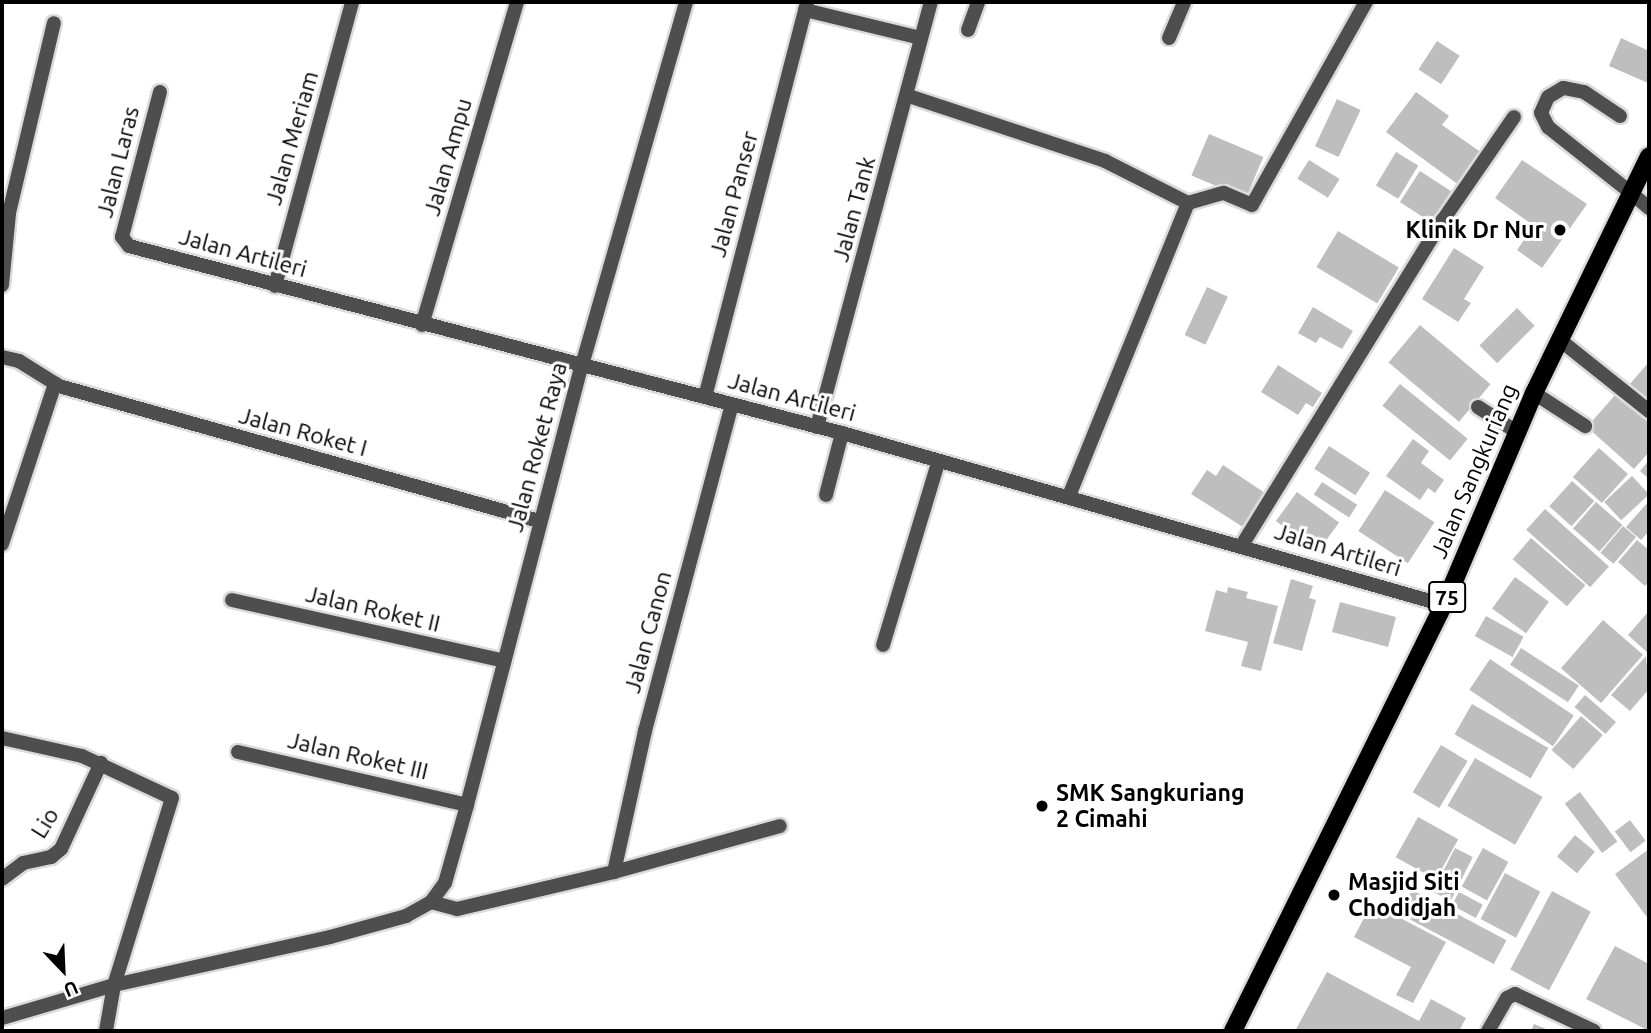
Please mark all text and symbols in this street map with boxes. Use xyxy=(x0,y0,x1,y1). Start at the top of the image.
street label: Jalan Meriam xyxy=(260,68,324,208)
street label: Jalan Ampu xyxy=(418,95,478,219)
street label: Jalan Laras xyxy=(91,104,145,220)
street label: Jalan Panser xyxy=(704,128,764,260)
street label: Jalan Tank xyxy=(827,153,881,265)
place label: Klinik Dr Nur xyxy=(1405,216,1544,244)
marker: Klinik Dr Nur xyxy=(1550,220,1570,240)
street label: Jalan Artileri xyxy=(176,223,310,283)
street label: Jalan Roket Raya xyxy=(501,359,573,535)
street label: Jalan Artileri xyxy=(725,367,859,427)
street label: Jalan Sangkuriang xyxy=(1425,380,1523,562)
street label: Jalan Roket I xyxy=(236,402,370,462)
street label: Jalan Artileri xyxy=(1271,518,1405,582)
street label: Jalan Canon xyxy=(618,568,678,696)
street label: Jalan Roket II xyxy=(303,580,443,638)
road number: 75 xyxy=(1428,580,1466,614)
street label: Jalan Roket III xyxy=(285,726,431,786)
place label: SMK Sangkuriang 2 Cimahi xyxy=(1056,779,1245,833)
marker: SMK Sangkuriang 2 Cimahi xyxy=(1034,798,1050,814)
street label: Lio xyxy=(25,803,65,843)
place label: Masjid Siti Chodidjah xyxy=(1348,868,1460,922)
marker: Masjid Siti Chodidjah xyxy=(1326,887,1342,903)
north arrow xyxy=(28,935,98,1005)
text: U xyxy=(61,977,82,1002)

